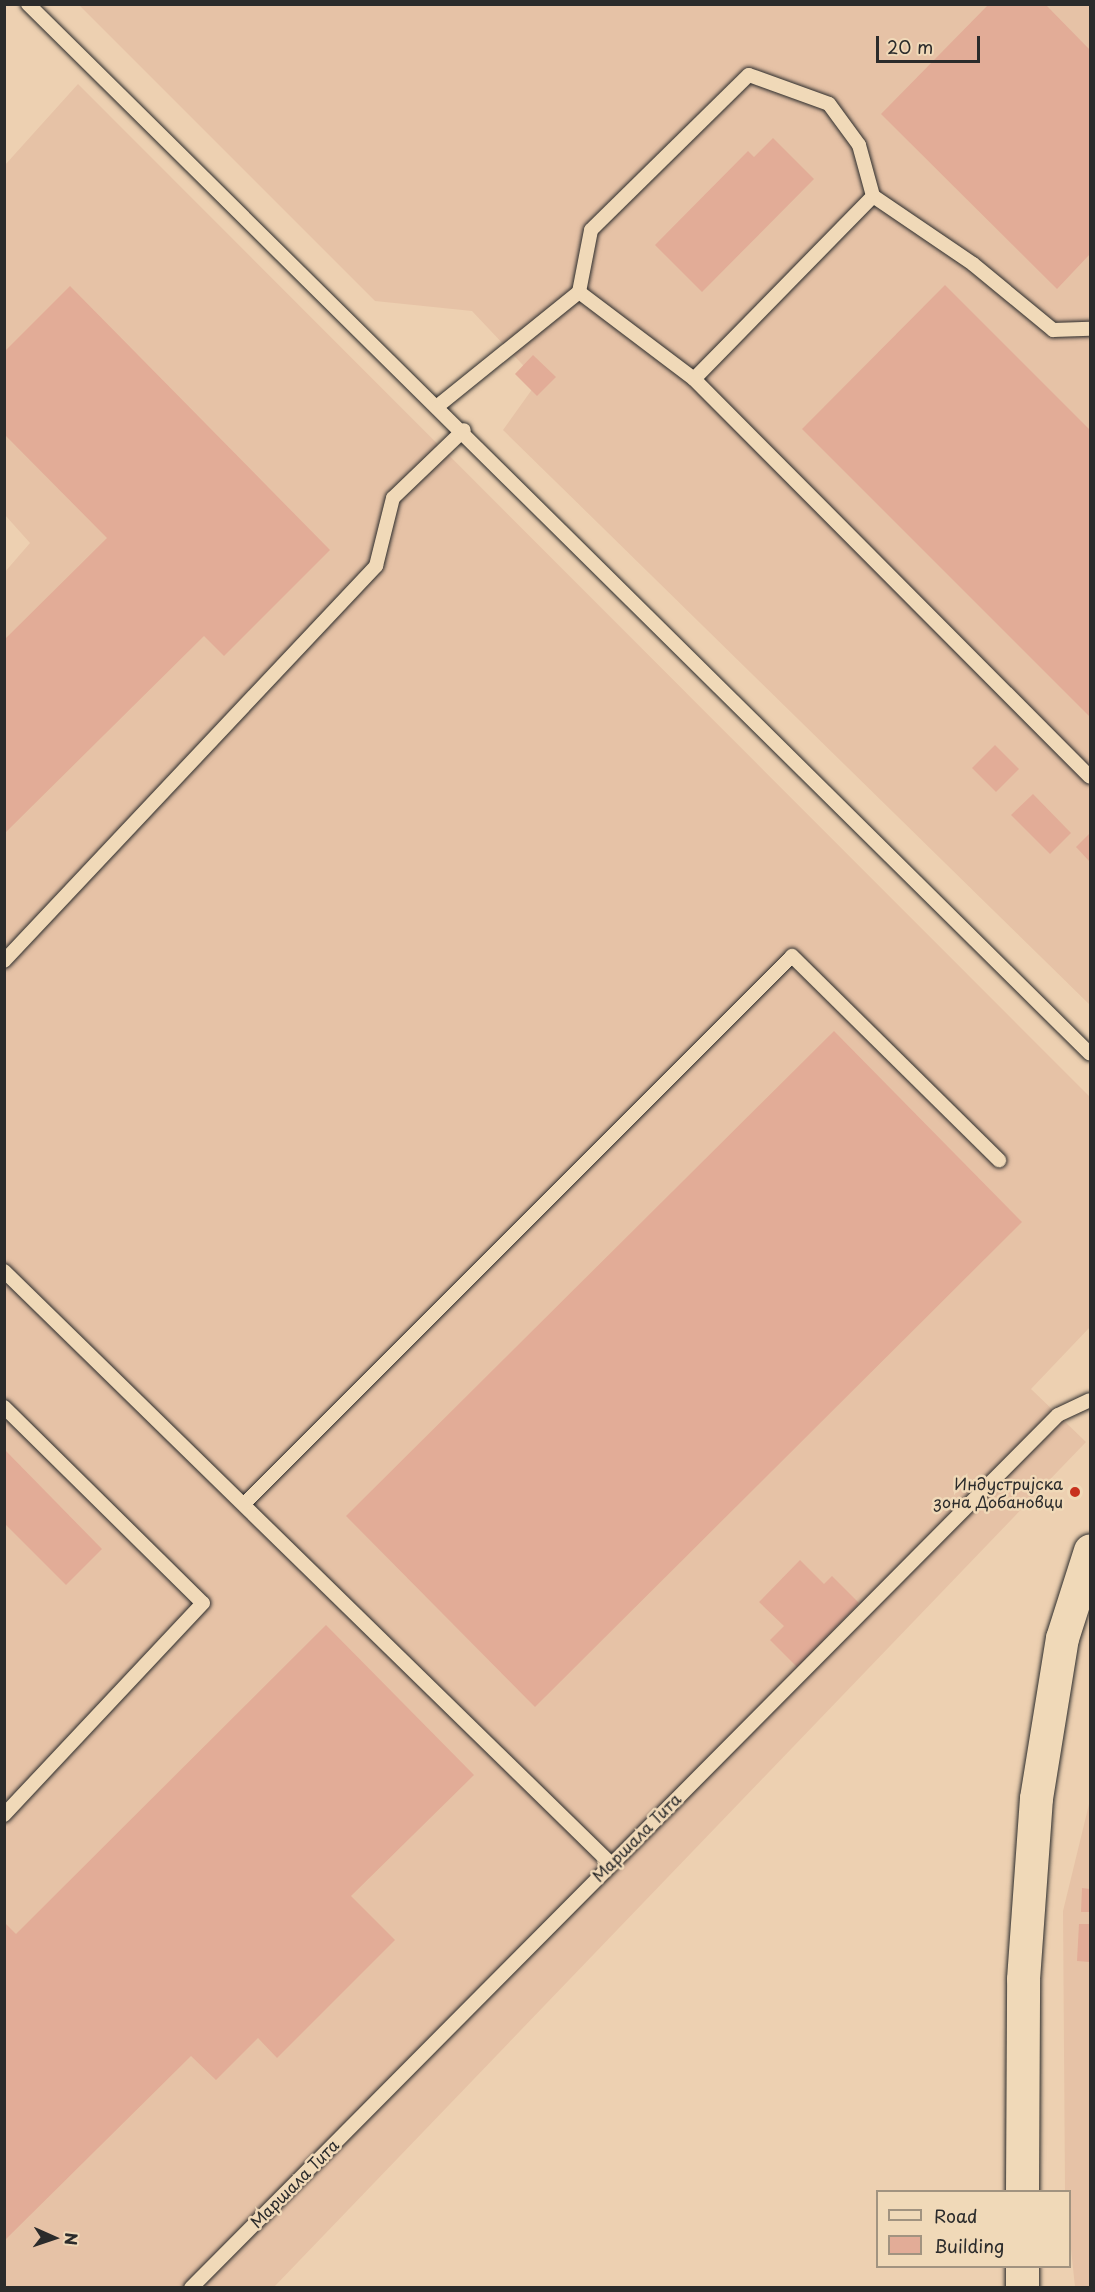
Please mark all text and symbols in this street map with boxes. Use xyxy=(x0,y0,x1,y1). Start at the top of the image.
scale bar xyxy=(879,24,982,62)
text: 20 m xyxy=(887,33,933,60)
place label: Индустријска зона Добановци xyxy=(934,1473,1063,1511)
marker: Индустријска зона Добановци xyxy=(1068,1485,1082,1499)
street label: Маршала Тита xyxy=(587,1788,685,1886)
street label: Маршала Тита xyxy=(245,2134,343,2232)
legend xyxy=(876,2190,1071,2268)
text: Road xyxy=(934,2202,978,2229)
north arrow xyxy=(24,2208,84,2268)
text: N xyxy=(60,2232,84,2246)
text: Building xyxy=(934,2232,1004,2259)

